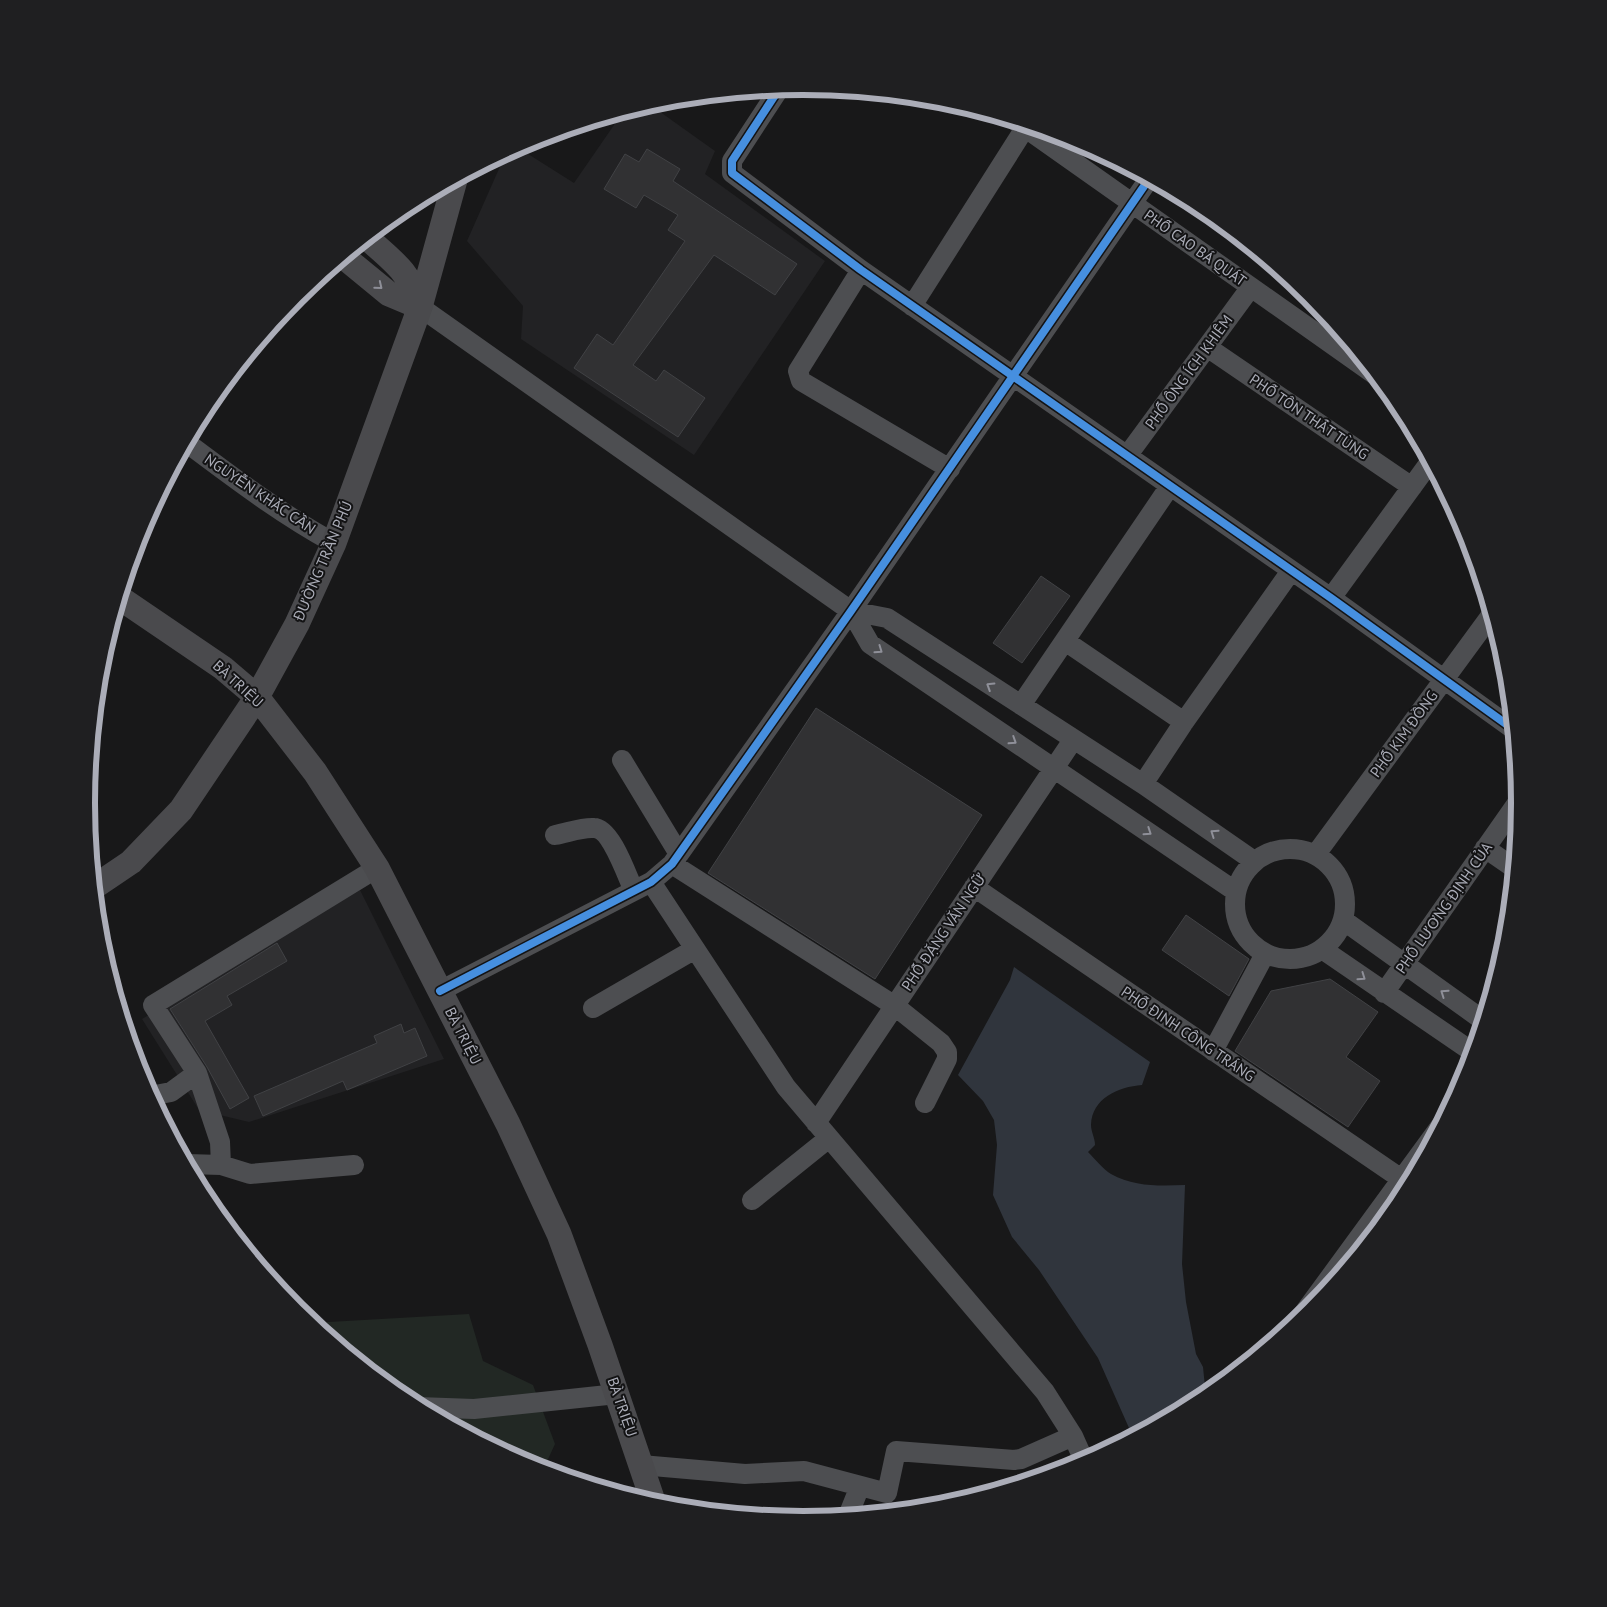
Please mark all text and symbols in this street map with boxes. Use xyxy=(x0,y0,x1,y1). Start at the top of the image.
street label: PHỐ CAO BÁ QUÁT xyxy=(1140,205,1251,290)
one-way arrow xyxy=(374,281,383,290)
street label: PHỐ ÔNG ÍCH KHIÊM xyxy=(1141,311,1236,433)
street label: PHỐ TÔN THẤT TÙNG xyxy=(1246,370,1372,463)
street label: NGUYỄN KHẮC CẦN xyxy=(201,449,320,538)
street label: ĐƯỜNG TRẦN PHÚ xyxy=(288,498,356,624)
one-way arrow xyxy=(873,644,883,653)
street label: BÀ TRIỆU xyxy=(209,656,268,711)
one-way arrow xyxy=(987,682,996,692)
street label: PHỐ KIM ĐỒNG xyxy=(1366,686,1442,781)
one-way arrow xyxy=(1008,735,1017,745)
one-way arrow xyxy=(1143,826,1152,835)
one-way arrow xyxy=(1210,830,1219,839)
street label: PHỐ LƯƠNG ĐỊNH CỦA xyxy=(1391,838,1496,977)
street label: PHỐ ĐẶNG VĂN NGỮ xyxy=(897,869,990,994)
one-way arrow xyxy=(1356,971,1366,980)
street label: PHỐ ĐINH CÔNG TRÁNG xyxy=(1118,982,1259,1085)
one-way arrow xyxy=(1440,990,1449,999)
street label: BÀ TRIỆU xyxy=(441,1004,486,1068)
street label: BÀ TRIỆU xyxy=(603,1374,642,1439)

